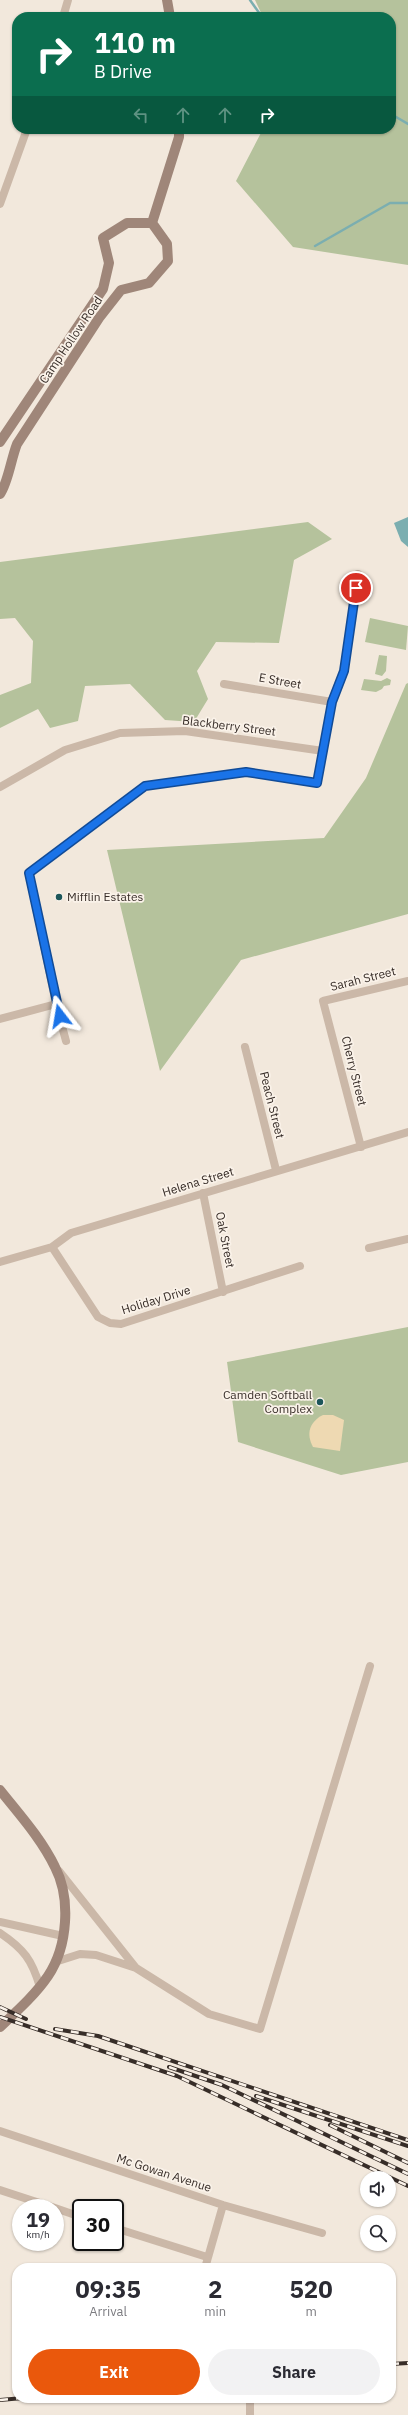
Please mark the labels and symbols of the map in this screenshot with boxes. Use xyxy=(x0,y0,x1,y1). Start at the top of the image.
street label: Camp Hollow Road xyxy=(36,293,105,386)
pin xyxy=(339,571,373,605)
street label: E Street xyxy=(258,669,302,692)
street label: Blackberry Street xyxy=(181,712,277,739)
place label: Mifflin Estates xyxy=(67,889,144,904)
marker: Mifflin Estates xyxy=(54,892,64,902)
street label: Sarah Street xyxy=(329,963,397,994)
position arrow xyxy=(39,995,81,1037)
street label: Cherry Street xyxy=(339,1034,370,1107)
street label: Peach Street xyxy=(257,1070,288,1140)
street label: Helena Street xyxy=(160,1164,235,1199)
street label: Oak Street xyxy=(213,1211,238,1269)
street label: Holiday Drive xyxy=(119,1282,193,1317)
place label: Camden Softball Complex xyxy=(223,1387,312,1416)
marker: Camden Softball Complex xyxy=(315,1397,325,1407)
street label: Mc Gowan Avenue xyxy=(115,2150,214,2195)
speed limit sign: 30 xyxy=(72,2199,124,2251)

